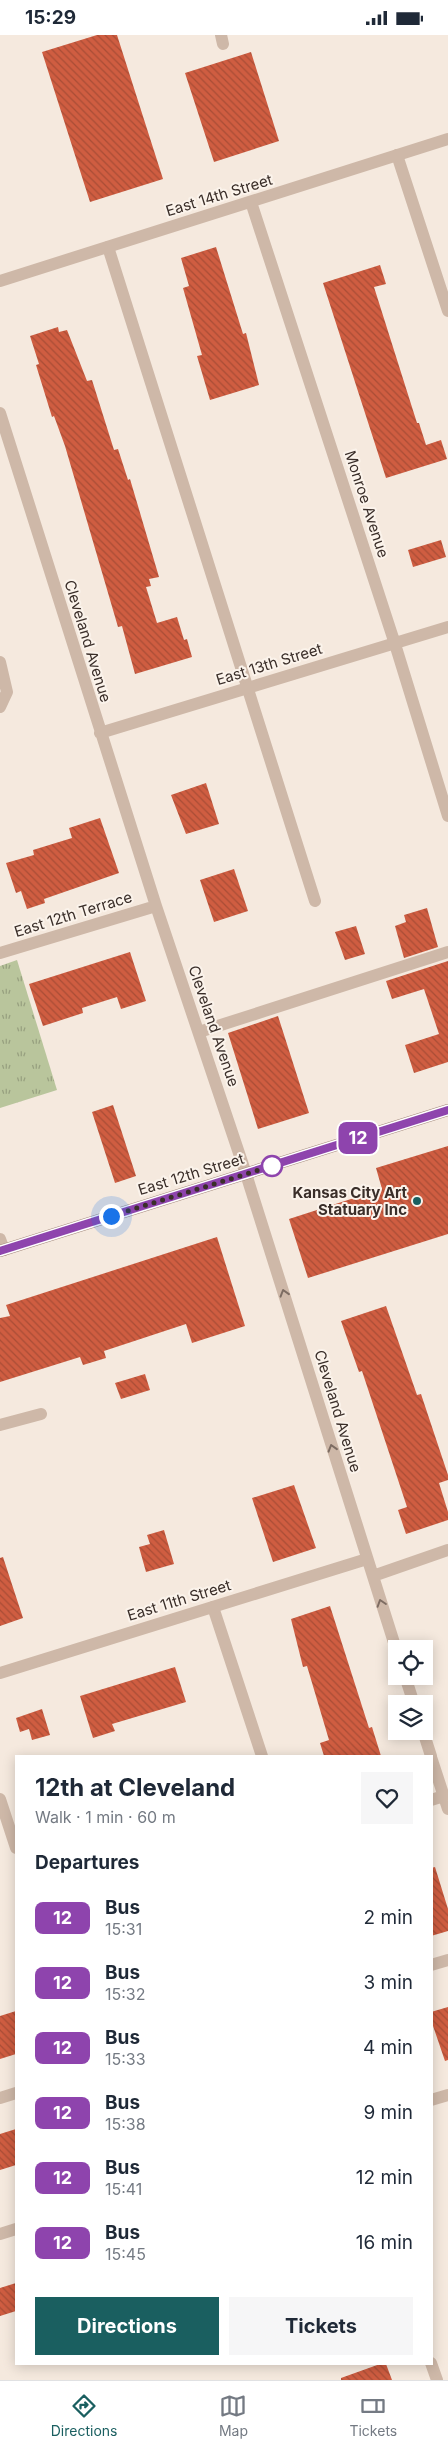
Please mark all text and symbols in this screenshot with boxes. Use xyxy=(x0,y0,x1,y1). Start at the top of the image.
text: 15:29 xyxy=(25,6,76,29)
street label: East 14th Street xyxy=(163,170,275,220)
street label: Monroe Avenue xyxy=(341,448,393,560)
street label: Cleveland Avenue xyxy=(60,578,116,704)
street label: East 13th Street xyxy=(214,639,325,689)
street label: East 12th Terrace xyxy=(12,887,134,941)
street label: Cleveland Avenue xyxy=(184,963,244,1089)
line badge: 12 xyxy=(336,1122,380,1154)
text: 12 xyxy=(348,1127,368,1148)
street label: East 12th Street xyxy=(136,1149,246,1199)
unlabelled marker xyxy=(261,1155,283,1177)
place label: Kansas City Art Statuary Inc xyxy=(292,1183,408,1219)
marker: Kansas City Art Statuary Inc xyxy=(411,1195,423,1207)
your location xyxy=(99,1204,124,1229)
one-way arrow xyxy=(279,1289,289,1297)
street label: Cleveland Avenue xyxy=(310,1348,366,1474)
one-way arrow xyxy=(328,1444,338,1452)
street label: East 11th Street xyxy=(125,1575,233,1625)
one-way arrow xyxy=(377,1599,387,1607)
map controls xyxy=(388,1640,433,1740)
button: locate xyxy=(388,1640,433,1685)
button: layers xyxy=(388,1695,433,1740)
button: heart xyxy=(361,1772,413,1824)
text: 12th at Cleveland xyxy=(35,1773,235,1802)
text: Walk · 1 min · 60 m xyxy=(35,1807,176,1827)
text: Departures xyxy=(35,1851,139,1874)
text: Bus xyxy=(105,1896,140,1919)
text: 2 min xyxy=(364,1906,413,1929)
text: 12 xyxy=(53,1907,72,1928)
text: 15:31 xyxy=(105,1919,142,1939)
text: Bus xyxy=(105,1961,140,1984)
text: 3 min xyxy=(363,1971,413,1994)
text: 12 xyxy=(53,1972,72,1993)
text: 15:32 xyxy=(105,1984,145,2004)
text: Bus xyxy=(105,2026,140,2049)
text: 4 min xyxy=(363,2036,413,2059)
text: 12 xyxy=(53,2037,72,2058)
text: 15:33 xyxy=(105,2049,146,2069)
text: Bus xyxy=(105,2091,140,2114)
text: 9 min xyxy=(363,2101,413,2124)
text: 12 xyxy=(53,2102,72,2123)
text: 15:38 xyxy=(105,2114,146,2134)
text: Bus xyxy=(105,2156,140,2179)
text: 12 min xyxy=(356,2166,413,2189)
text: 12 xyxy=(53,2167,72,2188)
text: 15:41 xyxy=(105,2179,142,2199)
text: Bus xyxy=(105,2221,140,2244)
text: 16 min xyxy=(356,2231,413,2254)
text: 12 xyxy=(53,2232,72,2253)
text: 15:45 xyxy=(105,2244,146,2264)
button: Directions xyxy=(35,2297,219,2355)
button: Tickets xyxy=(229,2297,413,2355)
tab: Directions xyxy=(51,2392,117,2439)
tab: Map xyxy=(219,2392,248,2439)
tab: Tickets xyxy=(349,2392,397,2439)

